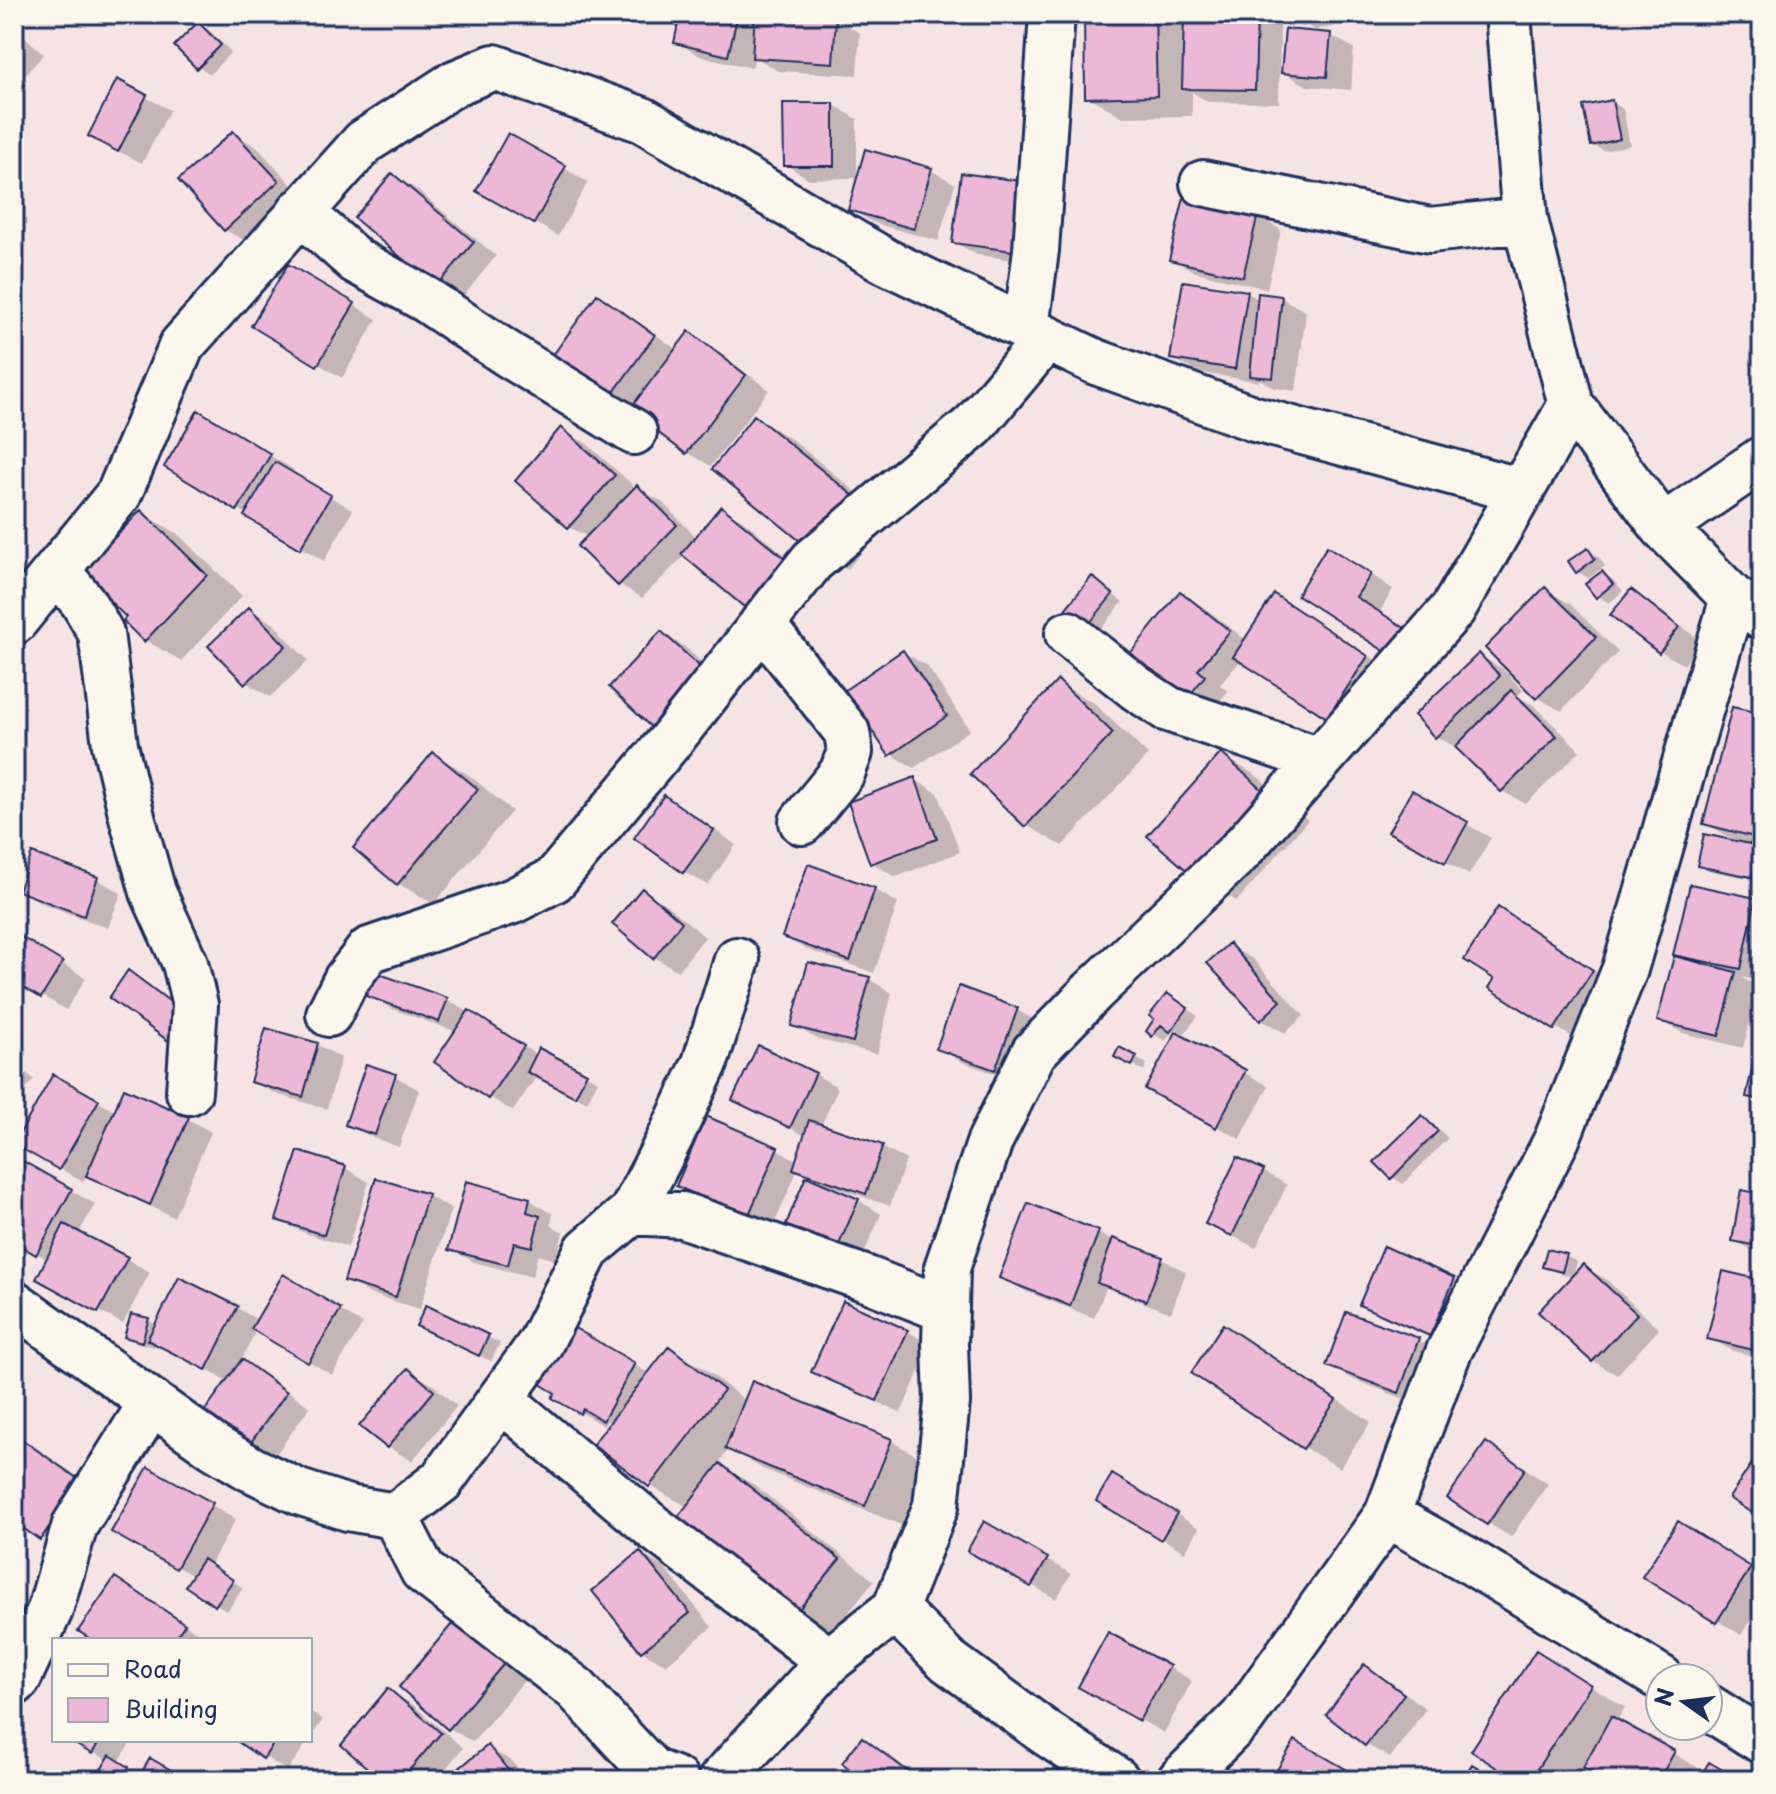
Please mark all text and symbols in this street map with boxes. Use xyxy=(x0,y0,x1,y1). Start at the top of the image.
legend xyxy=(52,1638,312,1742)
text: Road xyxy=(124,1650,182,1686)
north arrow xyxy=(1644,1662,1724,1742)
text: N xyxy=(1645,1684,1681,1709)
text: Building xyxy=(124,1690,218,1726)

